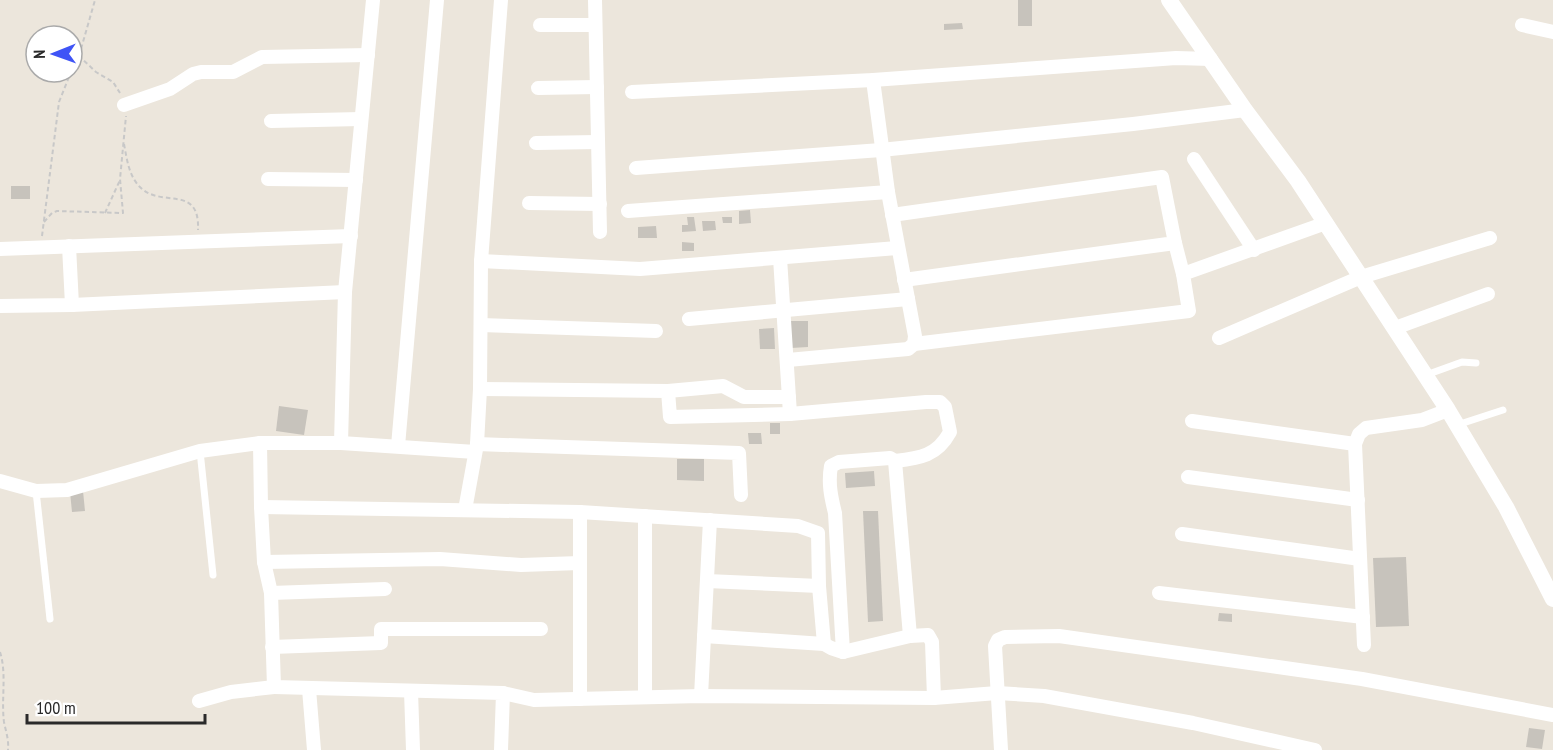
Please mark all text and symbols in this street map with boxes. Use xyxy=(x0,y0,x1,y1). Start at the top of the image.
north arrow xyxy=(24,24,84,84)
text: N xyxy=(29,50,49,59)
scale bar xyxy=(27,687,206,725)
text: 100 m xyxy=(36,696,76,719)

